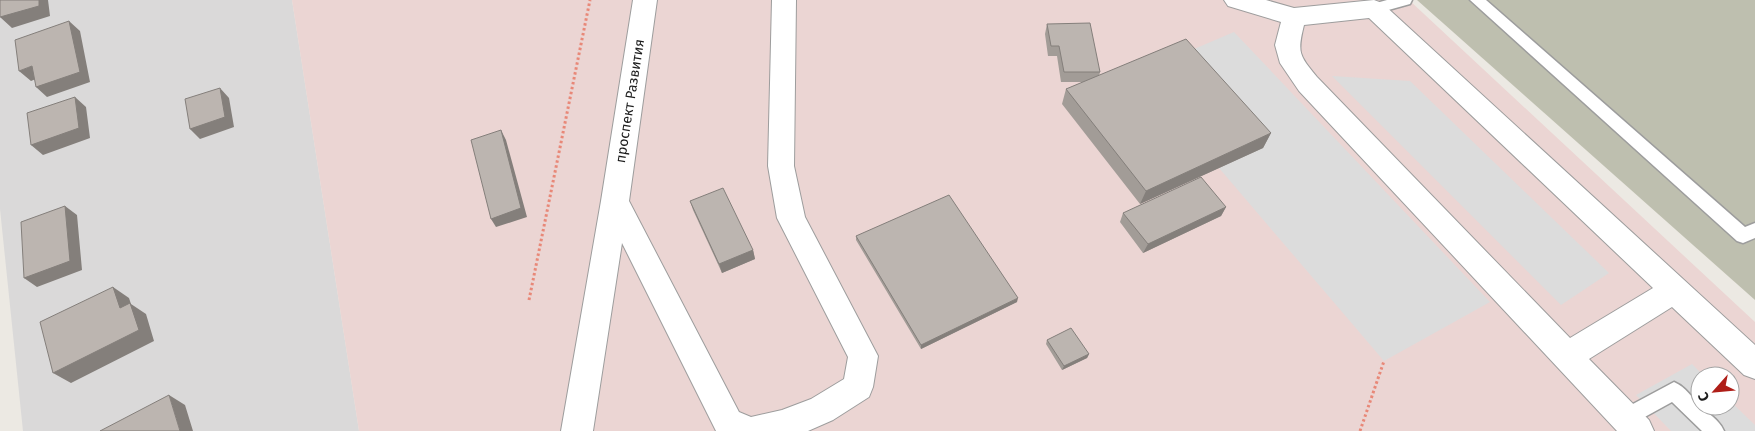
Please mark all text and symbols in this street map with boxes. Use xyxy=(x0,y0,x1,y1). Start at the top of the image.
street label: проспект Развития xyxy=(612,38,648,164)
north arrow xyxy=(1690,366,1740,416)
text: С xyxy=(1694,389,1713,404)

